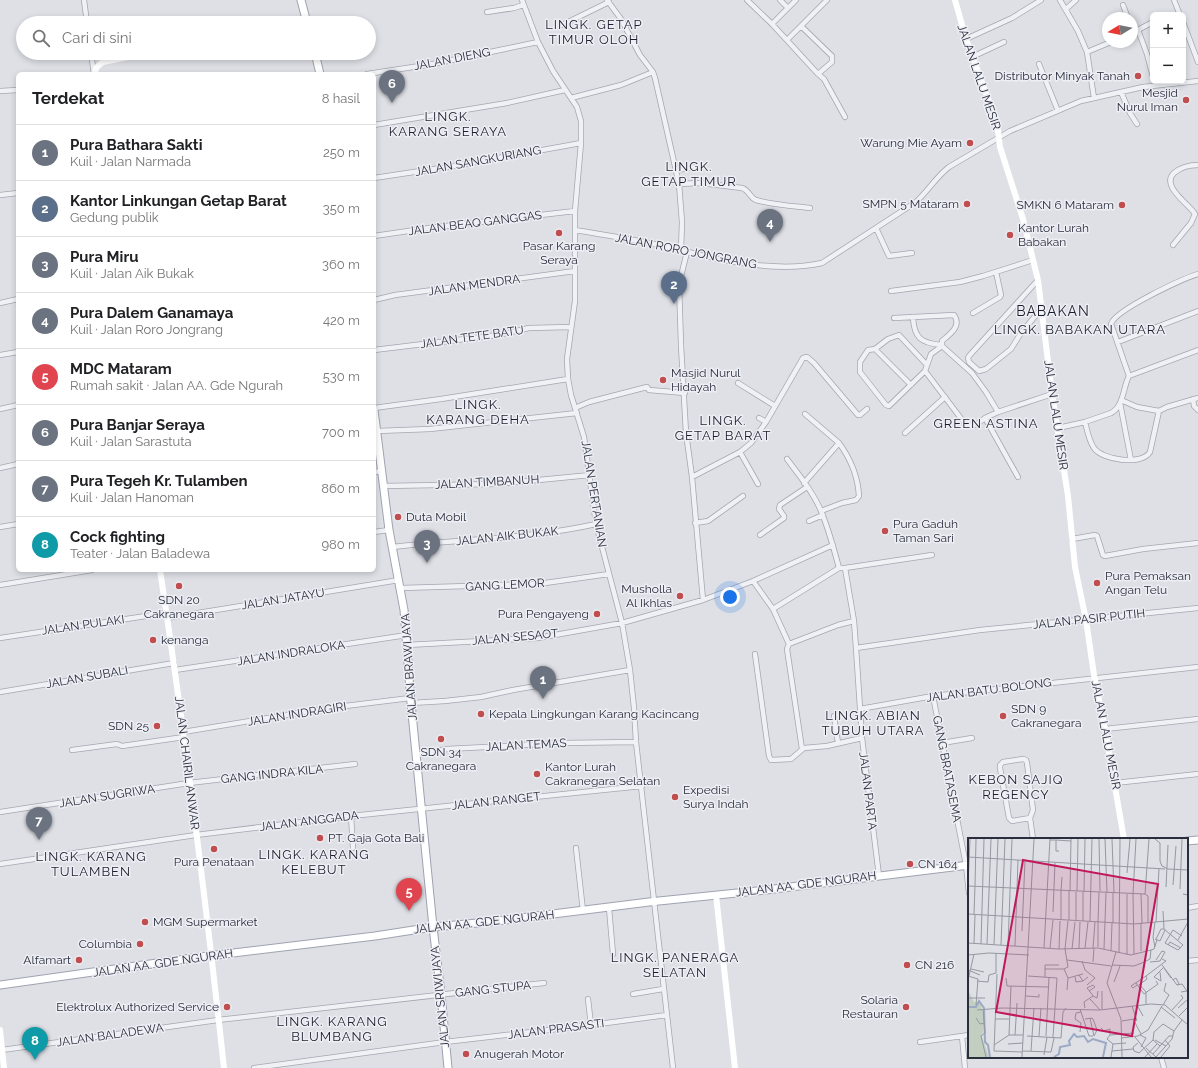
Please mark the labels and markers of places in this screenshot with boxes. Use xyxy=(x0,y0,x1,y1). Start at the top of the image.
place label: Distributor Minyak Tanah xyxy=(994,69,1130,83)
pin: 6 xyxy=(379,70,405,103)
marker: Distributor Minyak Tanah xyxy=(1133,71,1143,81)
place label: Mesjid Nurul Iman xyxy=(1117,86,1178,114)
marker: Mesjid Nurul Iman xyxy=(1181,95,1191,105)
place label: Warung Mie Ayam xyxy=(860,136,962,150)
marker: Warung Mie Ayam xyxy=(965,138,975,148)
place label: SMPN 5 Mataram xyxy=(863,197,959,211)
place label: SMKN 6 Mataram xyxy=(1017,198,1114,212)
marker: SMPN 5 Mataram xyxy=(962,199,972,209)
marker: SMKN 6 Mataram xyxy=(1117,200,1127,210)
pin: 4 xyxy=(757,209,783,242)
place label: Kantor Lurah Babakan xyxy=(1018,221,1089,249)
marker: Pasar Karang Seraya xyxy=(554,228,564,238)
marker: Kantor Lurah Babakan xyxy=(1005,230,1015,240)
place label: Pasar Karang Seraya xyxy=(523,239,595,267)
pin: 2 xyxy=(661,271,687,304)
place label: Masjid Nurul Hidayah xyxy=(671,366,741,394)
marker: Masjid Nurul Hidayah xyxy=(658,375,668,385)
place label: Duta Mobil xyxy=(406,510,467,524)
marker: Duta Mobil xyxy=(393,512,403,522)
place label: Pura Gaduh Taman Sari xyxy=(893,517,958,545)
marker: Pura Gaduh Taman Sari xyxy=(880,526,890,536)
pin: 3 xyxy=(414,530,440,563)
place label: Pura Pemaksan Angan Telu xyxy=(1105,569,1191,597)
marker: Pura Pemaksan Angan Telu xyxy=(1092,578,1102,588)
marker: SDN 20 Cakranegara xyxy=(174,581,184,591)
place label: Musholla Al Ikhlas xyxy=(621,582,672,610)
marker: Musholla Al Ikhlas xyxy=(675,591,685,601)
place label: SDN 20 Cakranegara xyxy=(144,593,214,621)
place label: Pura Pengayeng xyxy=(498,607,589,621)
marker: Pura Pengayeng xyxy=(592,609,602,619)
place label: kenanga xyxy=(161,633,209,647)
marker: kenanga xyxy=(148,635,158,645)
pin: 1 xyxy=(530,666,556,699)
place label: SDN 9 Cakranegara xyxy=(1011,702,1082,730)
place label: Kepala Lingkungan Karang Kacincang xyxy=(489,707,699,721)
marker: Kepala Lingkungan Karang Kacincang xyxy=(476,709,486,719)
marker: SDN 9 Cakranegara xyxy=(998,711,1008,721)
place label: SDN 25 xyxy=(108,719,149,733)
marker: SDN 25 xyxy=(152,721,162,731)
marker: SDN 34 Cakranegara xyxy=(436,734,446,744)
place label: SDN 34 Cakranegara xyxy=(406,745,476,773)
place label: Kantor Lurah Cakranegara Selatan xyxy=(545,760,660,788)
marker: Kantor Lurah Cakranegara Selatan xyxy=(532,769,542,779)
place label: Expedisi Surya Indah xyxy=(683,783,749,811)
marker: Expedisi Surya Indah xyxy=(670,792,680,802)
pin: 7 xyxy=(26,807,52,840)
place label: PT. Gaja Gota Bali xyxy=(328,831,424,845)
marker: PT. Gaja Gota Bali xyxy=(315,833,325,843)
marker: Pura Penataan xyxy=(209,844,219,854)
place label: Pura Penataan xyxy=(174,855,254,869)
place label: CN 164 xyxy=(918,857,958,871)
marker: CN 164 xyxy=(905,859,915,869)
pin: 5 xyxy=(396,878,422,911)
place label: MGM Supermarket xyxy=(153,915,258,929)
marker: MGM Supermarket xyxy=(140,917,150,927)
place label: Columbia xyxy=(79,937,132,951)
marker: Columbia xyxy=(135,939,145,949)
place label: Alfamart xyxy=(23,953,71,967)
marker: Alfamart xyxy=(74,955,84,965)
place label: CN 216 xyxy=(915,958,954,972)
marker: CN 216 xyxy=(902,960,912,970)
place label: Solaria Restauran xyxy=(842,993,898,1021)
place label: Elektrolux Authorized Service xyxy=(56,1000,219,1014)
marker: Elektrolux Authorized Service xyxy=(222,1002,232,1012)
marker: Solaria Restauran xyxy=(901,1002,911,1012)
pin: 8 xyxy=(22,1027,48,1060)
place label: Anugerah Motor xyxy=(474,1047,565,1061)
marker: Anugerah Motor xyxy=(461,1049,471,1059)

